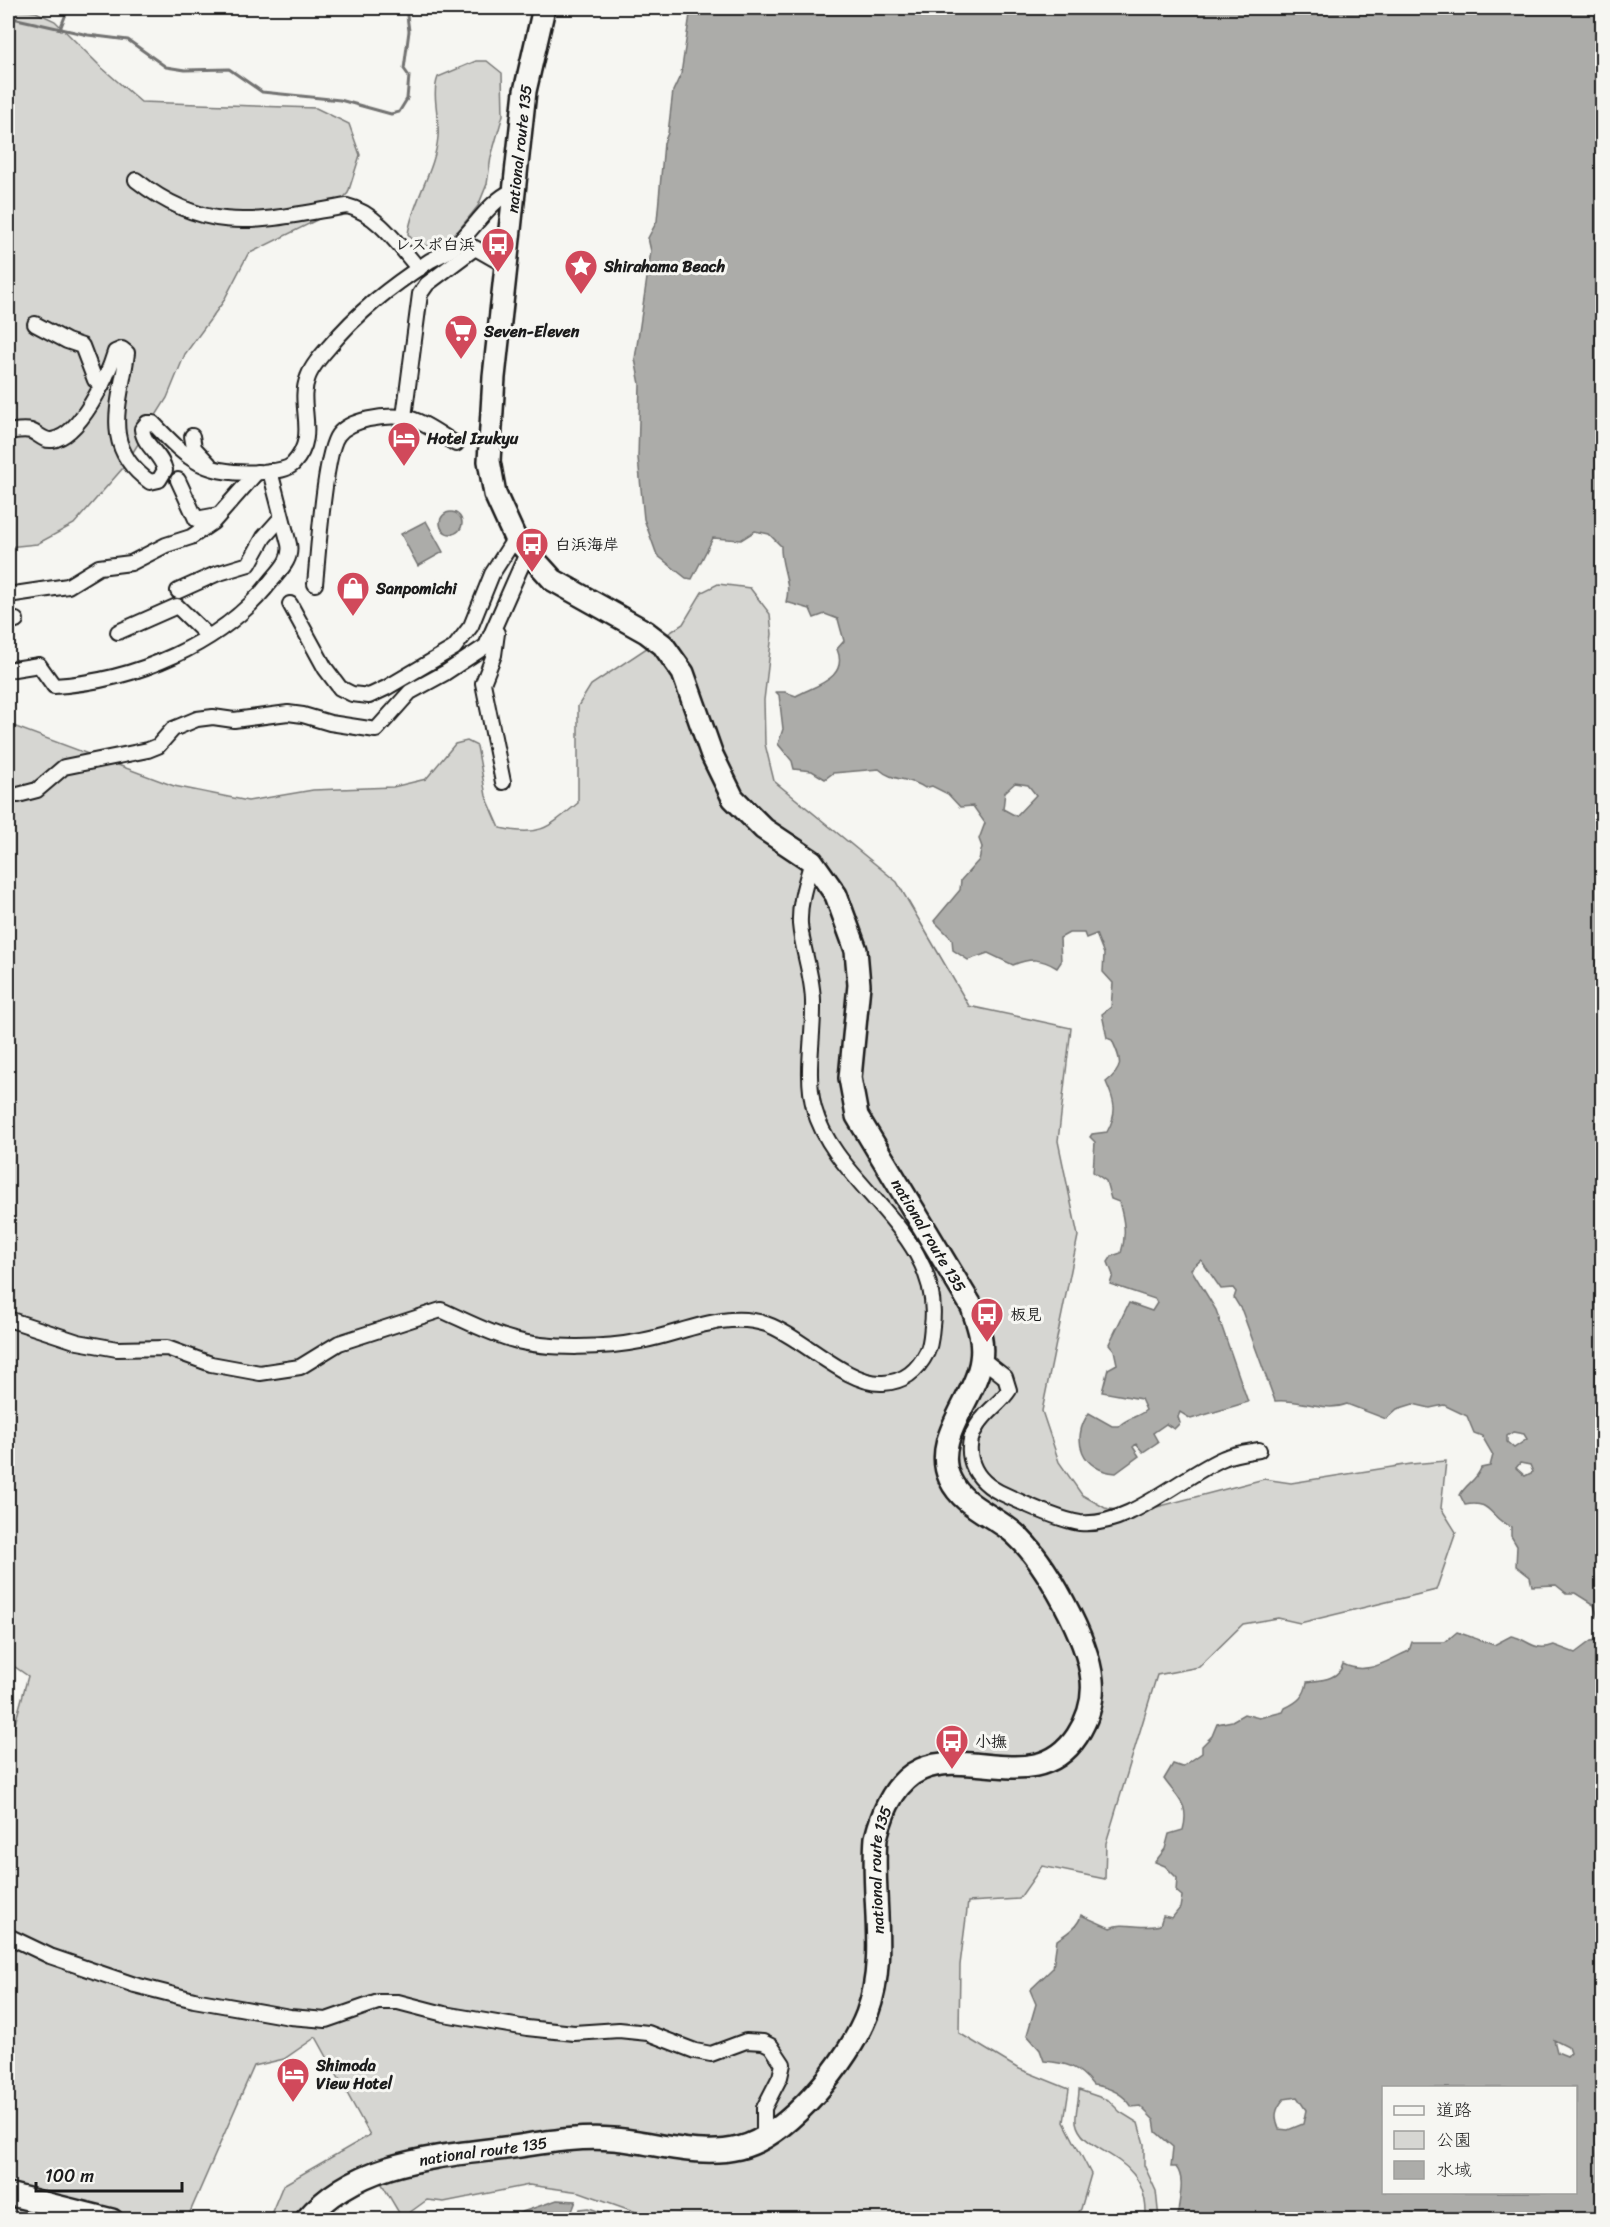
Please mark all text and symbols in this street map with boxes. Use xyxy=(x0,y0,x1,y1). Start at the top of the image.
street label: national route 135 xyxy=(498,81,541,214)
bus stop icon: レスポ白浜 xyxy=(480,226,516,273)
place label: レスポ白浜 xyxy=(395,230,475,259)
place icon: Shirahama Beach xyxy=(563,248,599,295)
place label: Shirahama Beach xyxy=(603,252,726,281)
supermarket icon: Seven-Eleven xyxy=(443,313,479,360)
place label: Seven-Eleven xyxy=(483,317,580,346)
hotel icon: Hotel Izukyu xyxy=(386,420,422,467)
place label: Hotel Izukyu xyxy=(426,424,519,453)
bus stop icon: 白浜海岸 xyxy=(514,526,550,573)
place label: 白浜海岸 xyxy=(555,530,619,559)
shop icon: Sanpomichi xyxy=(335,570,371,617)
place label: Sanpomichi xyxy=(375,574,458,603)
street label: national route 135 xyxy=(883,1173,974,1298)
bus stop icon: 板見 xyxy=(969,1296,1005,1343)
place label: 板見 xyxy=(1010,1300,1042,1329)
bus stop icon: 小撫 xyxy=(934,1723,970,1770)
place label: 小撫 xyxy=(975,1727,1007,1756)
street label: national route 135 xyxy=(861,1801,900,1934)
place label: Shimoda View Hotel xyxy=(315,2051,394,2098)
hotel icon: Shimoda View Hotel xyxy=(275,2056,311,2103)
legend xyxy=(1382,2086,1577,2194)
text: 道路 xyxy=(1436,2094,1472,2126)
text: 公園 xyxy=(1436,2124,1472,2156)
street label: national route 135 xyxy=(416,2128,549,2175)
text: 水域 xyxy=(1436,2154,1472,2186)
scale bar xyxy=(36,2155,182,2193)
text: 100 m xyxy=(45,2160,94,2192)

